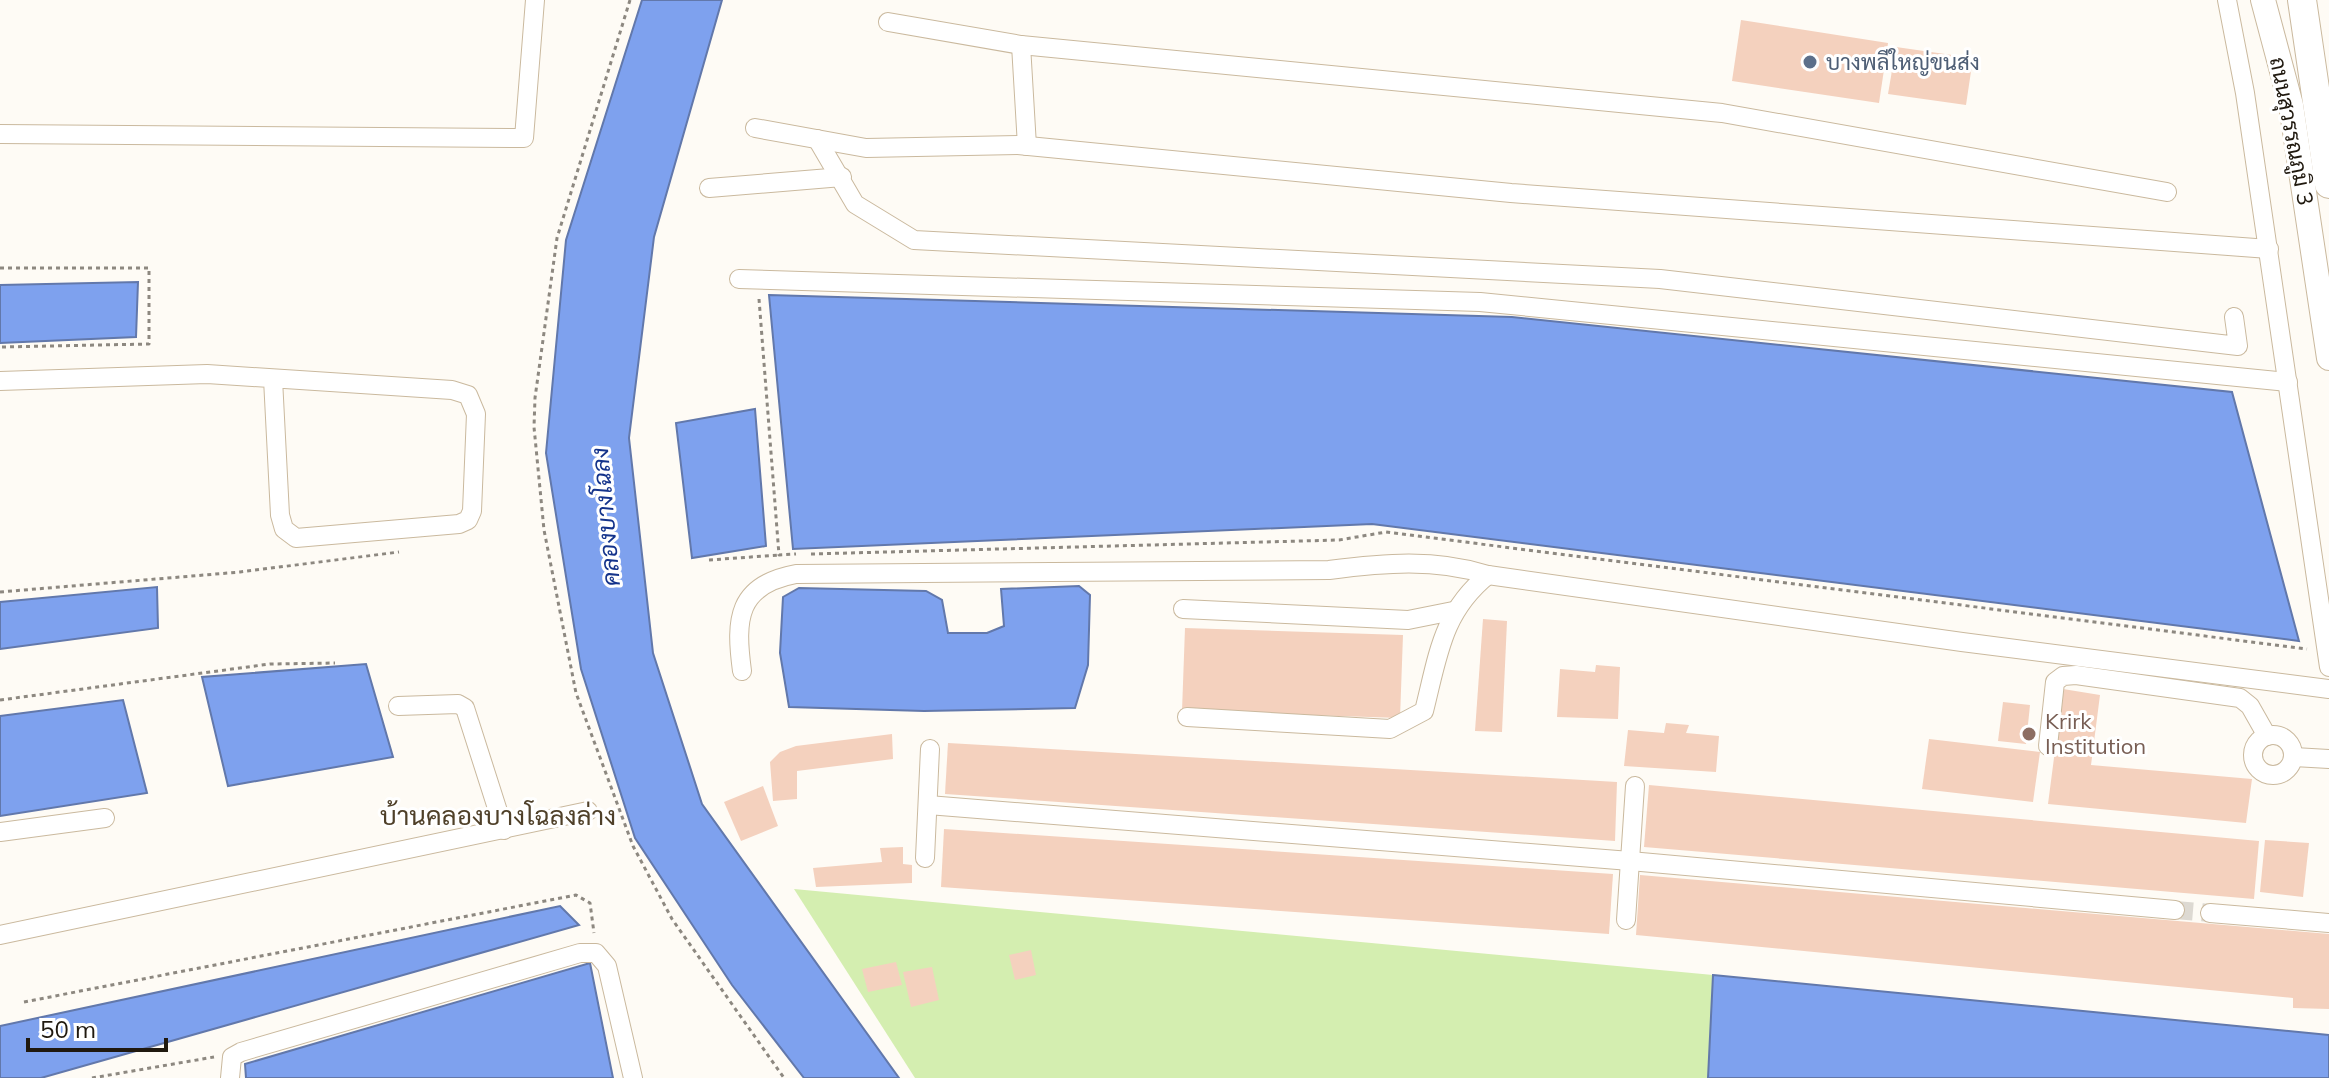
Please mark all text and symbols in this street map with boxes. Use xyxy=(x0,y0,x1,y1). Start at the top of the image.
place label: บางพลีใหญ่ขนส่ง xyxy=(1826,48,1980,76)
marker: บางพลีใหญ่ขนส่ง xyxy=(1801,53,1819,71)
street label: ถนนสุวรรณภูมิ 3 xyxy=(2262,54,2320,208)
water label: คลองบางโฉลง xyxy=(584,446,626,588)
place label: Krirk Institution xyxy=(2045,707,2146,760)
marker: Krirk Institution xyxy=(2020,725,2038,743)
district label: บ้านคลองบางโฉลงล่าง xyxy=(380,799,616,832)
scale bar xyxy=(28,1002,166,1052)
text: 50 m xyxy=(40,1014,96,1044)

